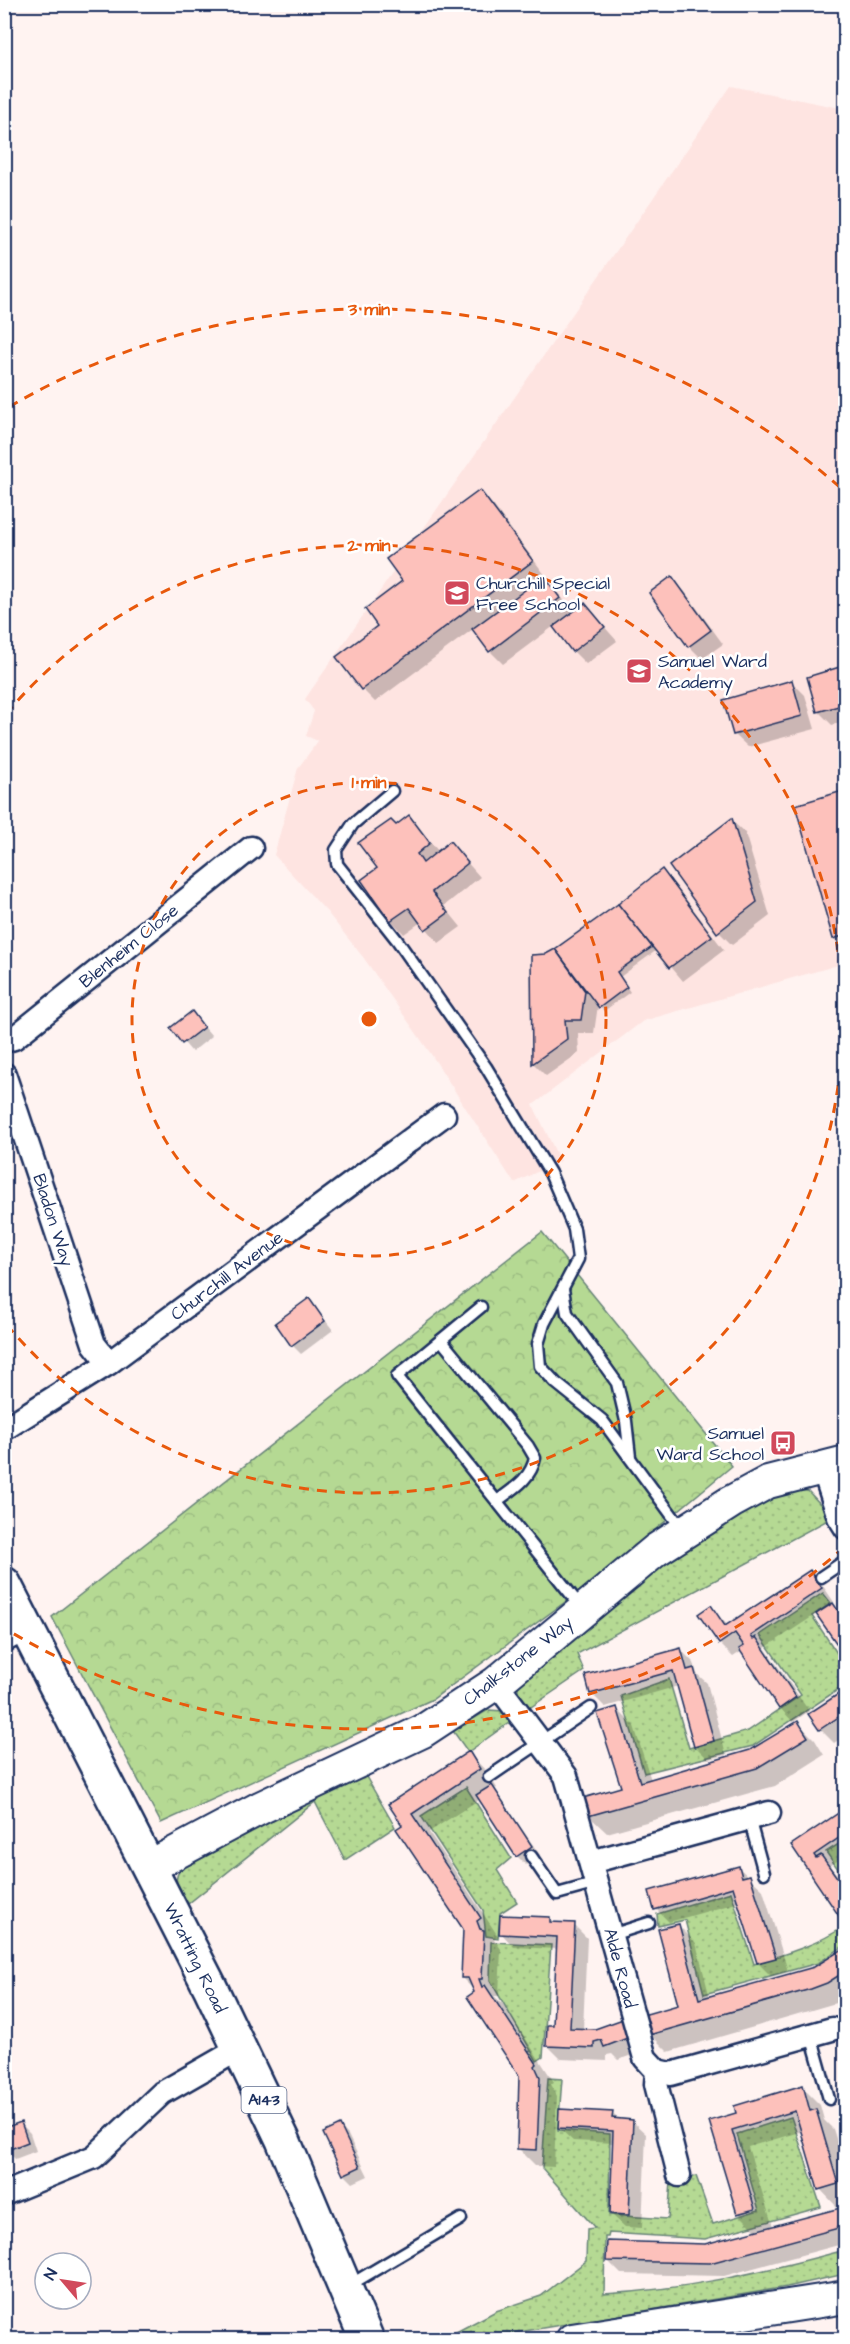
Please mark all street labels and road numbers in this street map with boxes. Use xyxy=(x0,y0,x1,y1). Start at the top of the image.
street label: Blenheim Close xyxy=(74,898,184,994)
street label: Bladon Way xyxy=(25,1170,80,1270)
street label: Churchill Avenue xyxy=(166,1225,289,1327)
street label: Chalkstone Way xyxy=(458,1610,579,1713)
street label: Wratting Road xyxy=(157,1899,233,2018)
street label: Alde Road xyxy=(597,1925,643,2011)
road number: A143 xyxy=(242,2087,286,2113)

